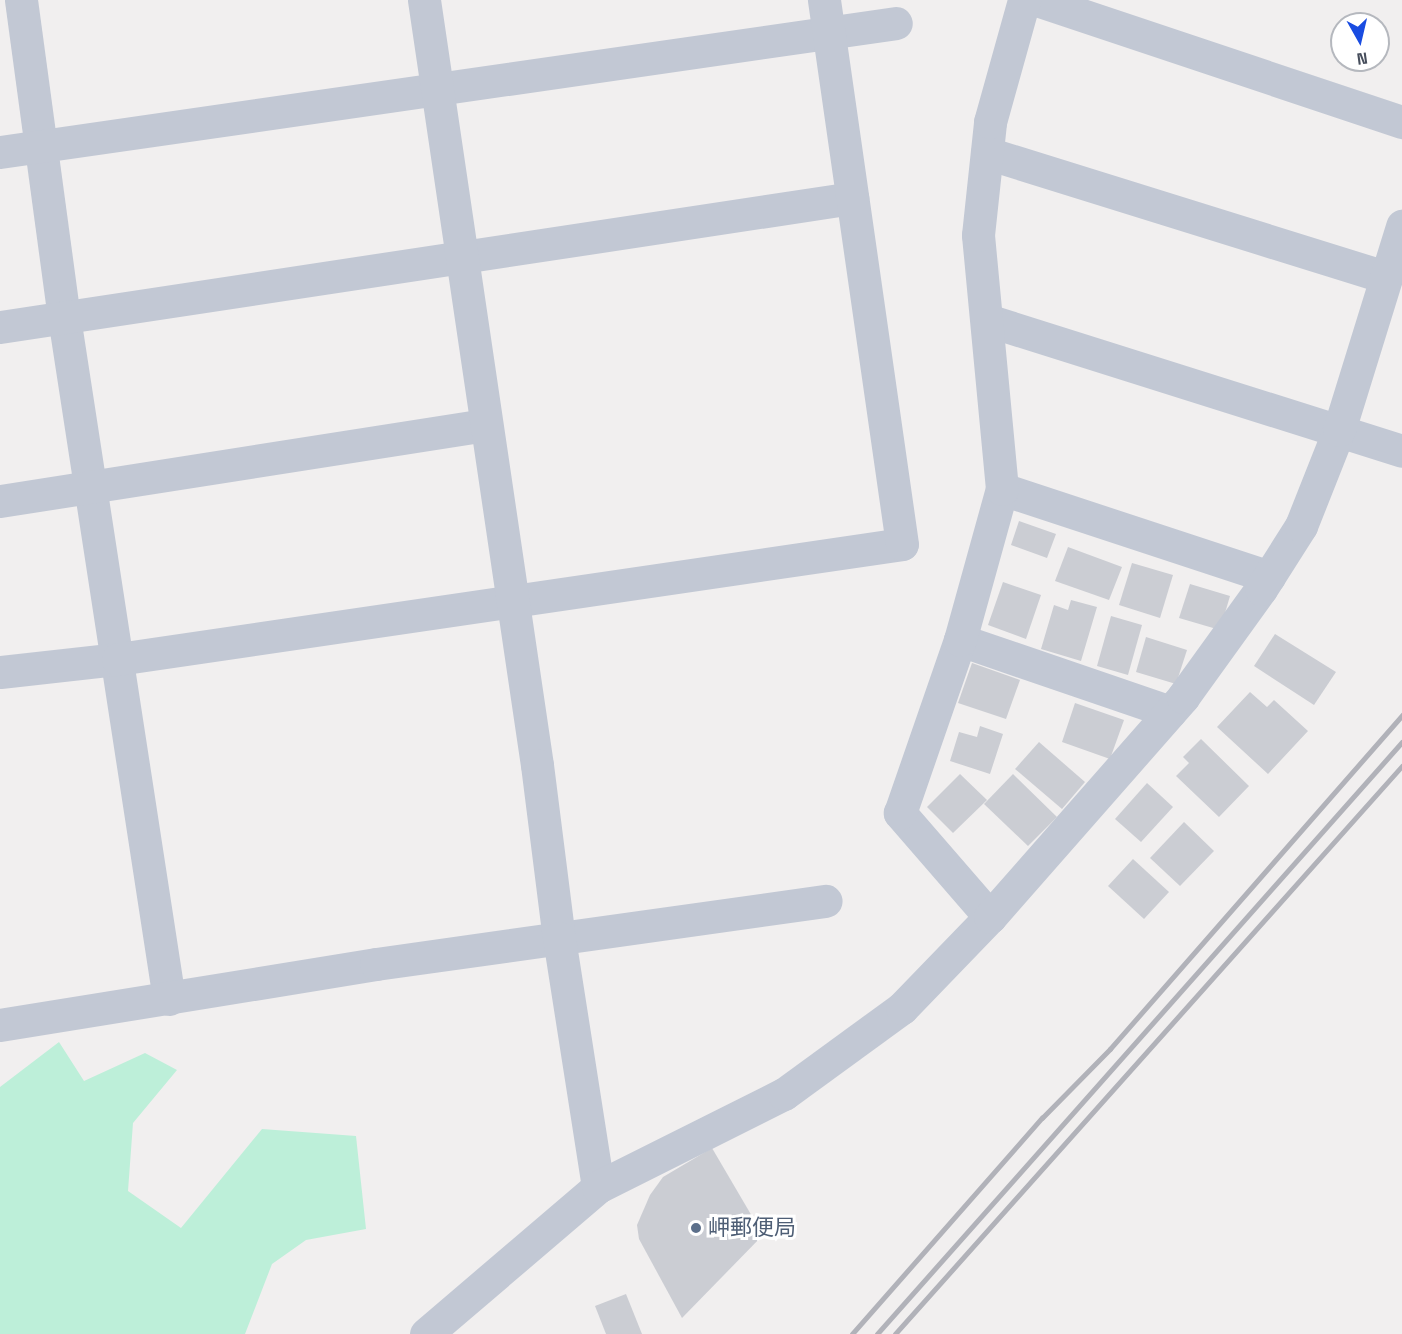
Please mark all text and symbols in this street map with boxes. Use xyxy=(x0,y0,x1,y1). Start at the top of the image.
north arrow xyxy=(1330,12,1390,72)
text: N xyxy=(1356,47,1369,69)
place label: 岬郵便局 xyxy=(708,1215,796,1241)
marker: 岬郵便局 xyxy=(689,1221,703,1235)

